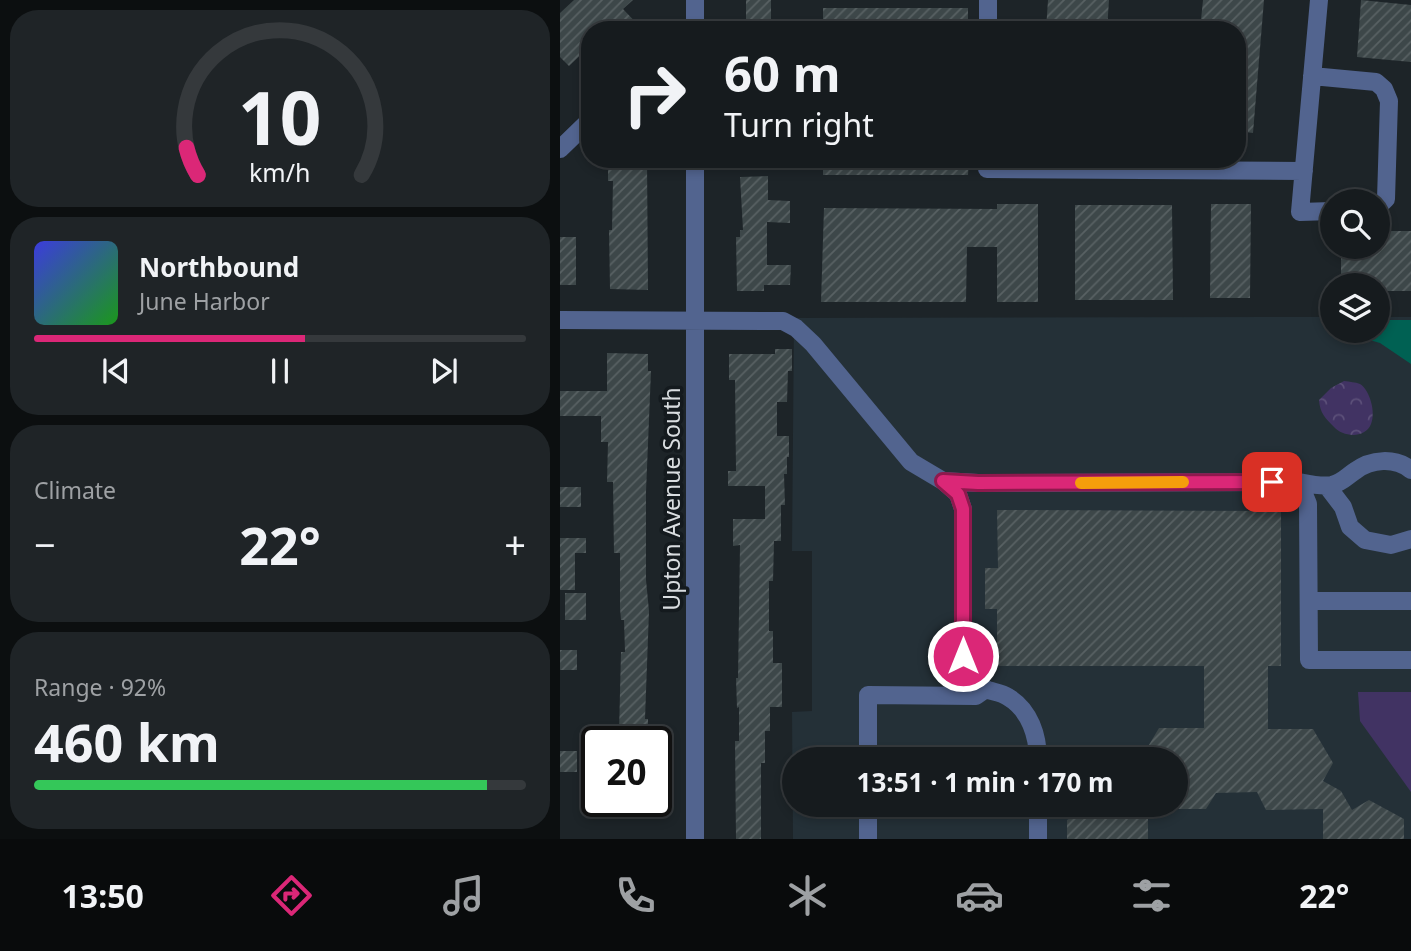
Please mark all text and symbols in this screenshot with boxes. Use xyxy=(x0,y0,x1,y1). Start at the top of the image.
text: 60 m xyxy=(724,40,841,106)
icon: right xyxy=(609,49,700,140)
text: 10 xyxy=(238,67,322,166)
text: Turn right xyxy=(724,103,874,146)
text: km/h xyxy=(249,154,311,188)
map controls xyxy=(1320,189,1390,343)
button: search xyxy=(1320,189,1390,259)
text: Northbound xyxy=(139,249,299,285)
button: layers xyxy=(1320,273,1390,343)
text: June Harbor xyxy=(139,285,270,317)
icon: previous xyxy=(97,352,135,390)
icon: pause xyxy=(261,352,299,390)
icon: next xyxy=(425,352,463,390)
street label: Upton Avenue South xyxy=(655,387,687,611)
pin xyxy=(1242,452,1302,512)
icon: arrive xyxy=(1253,463,1291,501)
text: Climate xyxy=(34,474,116,506)
text: 22° xyxy=(239,509,321,580)
text: − xyxy=(34,518,56,570)
text: + xyxy=(504,518,526,570)
position arrow xyxy=(926,619,1000,693)
text: Range · 92% xyxy=(34,671,166,703)
text: 460 km xyxy=(34,706,220,777)
speed limit sign: 20 xyxy=(581,726,672,817)
text: 13:51 · 1 min · 170 m xyxy=(857,764,1113,800)
icon: directions xyxy=(267,871,316,920)
icon: music xyxy=(439,871,488,920)
icon: phone xyxy=(611,871,660,920)
icon: climate xyxy=(783,871,832,920)
icon: car xyxy=(955,871,1004,920)
icon: filters xyxy=(1127,871,1176,920)
text: 13:50 xyxy=(62,874,144,917)
text: 22° xyxy=(1299,874,1349,917)

